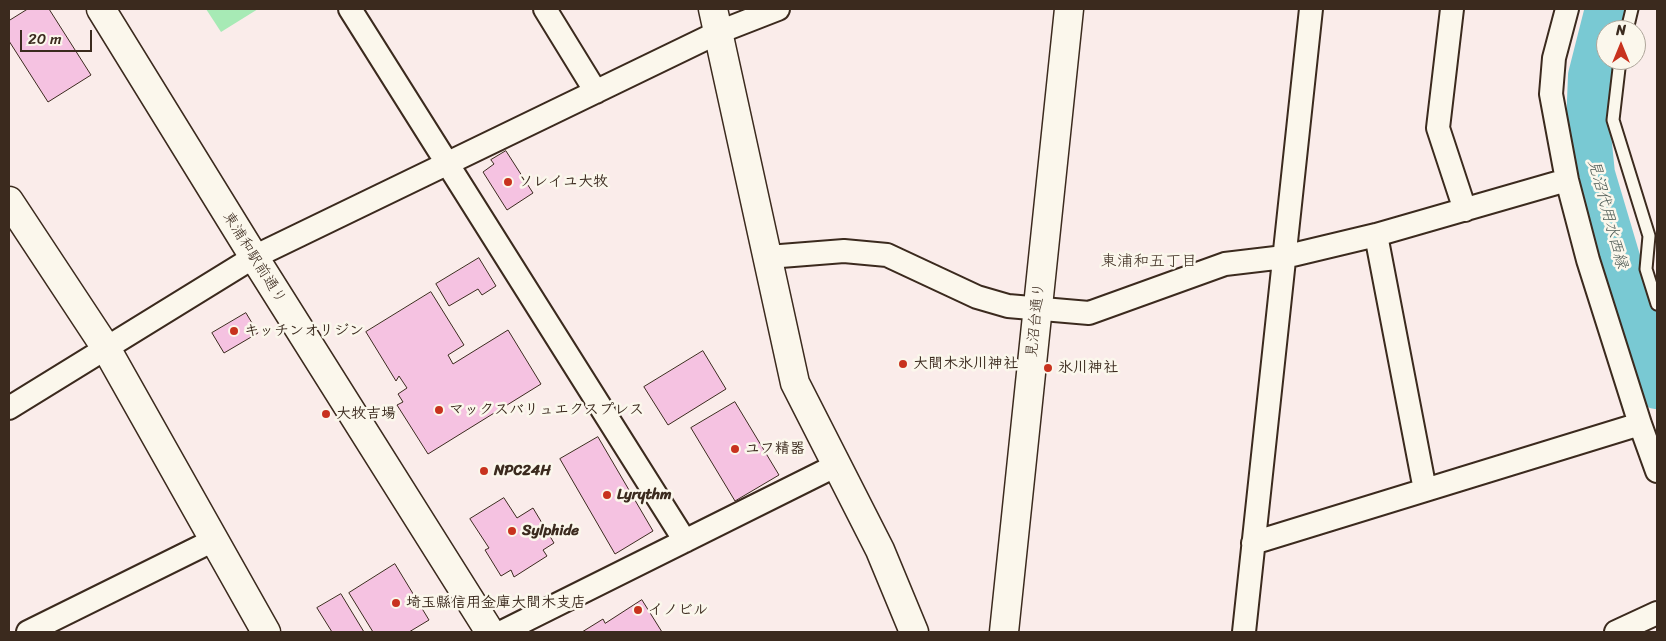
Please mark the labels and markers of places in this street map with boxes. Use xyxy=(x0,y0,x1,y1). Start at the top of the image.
place label: ソレイユ大牧 xyxy=(518,173,608,191)
marker: ソレイユ大牧 xyxy=(502,176,514,188)
place label: キッチンオリジン xyxy=(244,322,364,340)
marker: キッチンオリジン xyxy=(228,325,240,337)
place label: 大間木氷川神社 xyxy=(913,355,1018,373)
marker: 大間木氷川神社 xyxy=(897,358,909,370)
place label: 氷川神社 xyxy=(1058,359,1118,377)
marker: 氷川神社 xyxy=(1042,362,1054,374)
place label: マックスバリュエクスプレス xyxy=(449,401,644,419)
marker: マックスバリュエクスプレス xyxy=(433,404,445,416)
place label: 大牧吉場 xyxy=(336,405,396,423)
marker: 大牧吉場 xyxy=(320,408,332,420)
place label: ユフ精器 xyxy=(745,440,805,458)
marker: ユフ精器 xyxy=(729,443,741,455)
place label: NPC24H xyxy=(494,462,551,480)
marker: NPC24H xyxy=(478,465,490,477)
place label: Lyrythm xyxy=(617,486,671,504)
marker: Lyrythm xyxy=(601,489,613,501)
place label: Sylphide xyxy=(522,522,579,540)
marker: Sylphide xyxy=(506,525,518,537)
place label: 埼玉縣信用金庫大間木支店 xyxy=(406,594,586,612)
marker: 埼玉縣信用金庫大間木支店 xyxy=(390,597,402,609)
place label: イノビル xyxy=(648,601,708,619)
marker: イノビル xyxy=(632,604,644,616)

